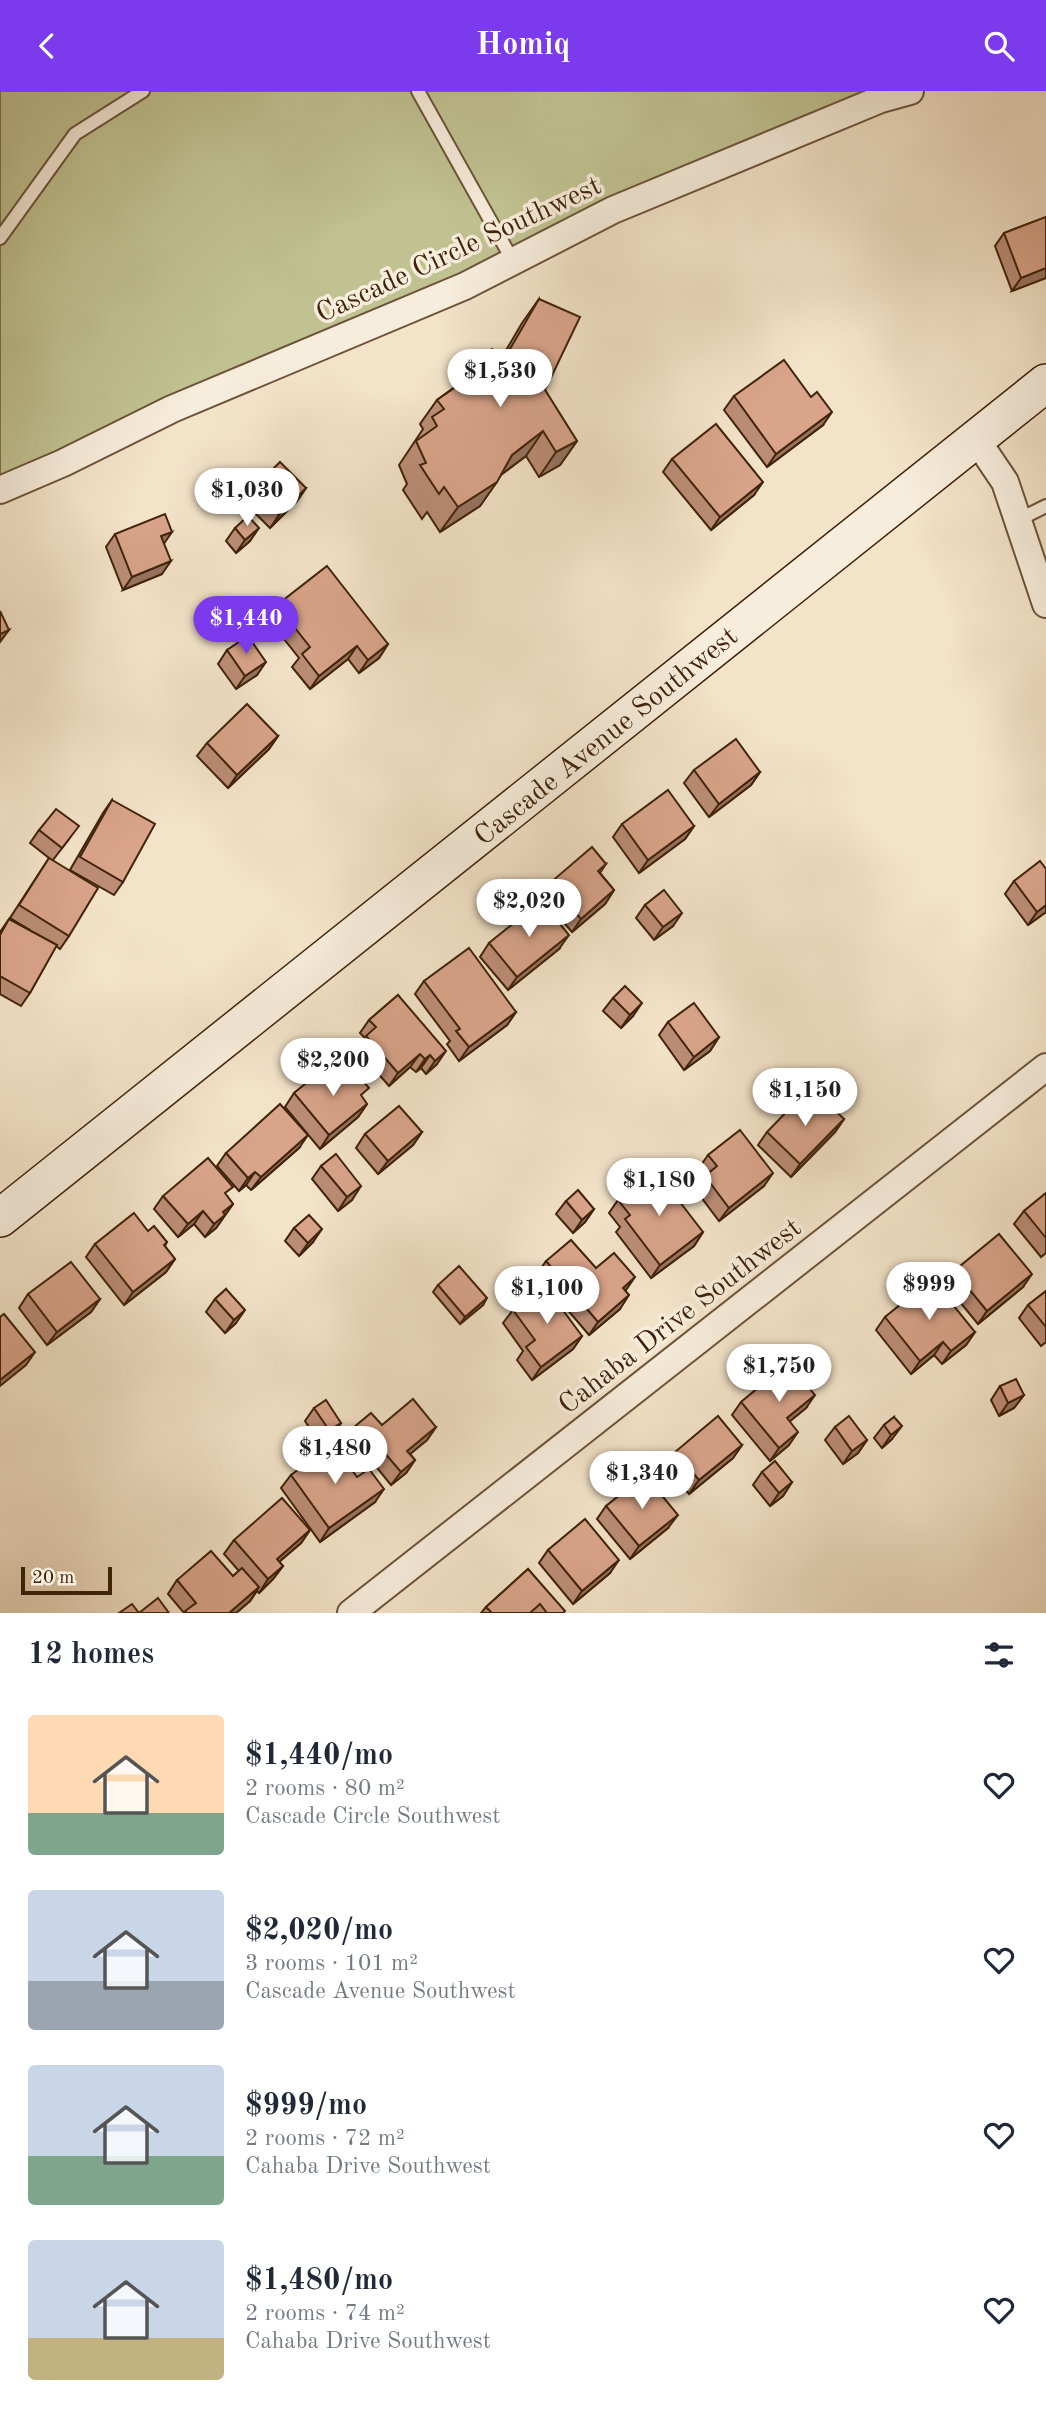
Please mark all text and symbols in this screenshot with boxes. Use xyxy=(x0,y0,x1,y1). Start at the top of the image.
icon: back xyxy=(28,27,66,65)
icon: search xyxy=(980,27,1018,65)
text: Homiq xyxy=(476,30,570,62)
street label: Cascade Circle Southwest xyxy=(312,172,606,329)
pin: $1,530 xyxy=(443,349,557,409)
text: $1,530 xyxy=(463,360,537,383)
pin: $1,030 xyxy=(190,469,304,528)
text: $1,030 xyxy=(210,479,284,502)
pin: $1,440 xyxy=(189,596,303,656)
text: $1,440 xyxy=(209,607,283,630)
street label: Cascade Avenue Southwest xyxy=(470,623,744,852)
pin: $2,020 xyxy=(472,879,586,939)
text: $2,020 xyxy=(492,890,566,913)
pin: $2,200 xyxy=(276,1039,390,1098)
text: $2,200 xyxy=(296,1049,370,1072)
pin: $1,150 xyxy=(748,1069,862,1128)
text: $1,150 xyxy=(768,1079,842,1102)
pin: $1,180 xyxy=(602,1159,716,1218)
text: $1,180 xyxy=(622,1169,696,1192)
street label: Cahaba Drive Southwest xyxy=(554,1214,807,1421)
pin: $999 xyxy=(888,1263,970,1322)
pin: $1,100 xyxy=(490,1267,604,1326)
text: $999 xyxy=(902,1273,956,1296)
text: $1,100 xyxy=(510,1277,584,1300)
pin: $1,750 xyxy=(722,1345,836,1404)
text: $1,750 xyxy=(742,1355,816,1378)
pin: $1,480 xyxy=(278,1427,392,1486)
text: $1,480 xyxy=(298,1437,372,1460)
pin: $1,340 xyxy=(585,1451,699,1511)
text: $1,340 xyxy=(605,1462,679,1485)
scale bar xyxy=(21,1564,112,1596)
text: 20 m xyxy=(32,1569,74,1588)
icon: filters xyxy=(980,1636,1018,1674)
text: 12 homes xyxy=(28,1640,154,1670)
text: $1,440/mo xyxy=(245,1741,393,1771)
icon: home xyxy=(84,1743,168,1827)
icon: heart xyxy=(980,1766,1018,1804)
text: 2 rooms · 80 m² xyxy=(245,1777,405,1800)
text: Cascade Circle Southwest xyxy=(245,1805,500,1828)
text: $2,020/mo xyxy=(245,1916,393,1946)
icon: home xyxy=(84,1918,168,2002)
icon: heart xyxy=(980,1941,1018,1979)
text: 3 rooms · 101 m² xyxy=(245,1952,418,1975)
text: Cascade Avenue Southwest xyxy=(245,1980,516,2003)
text: $999/mo xyxy=(245,2091,367,2121)
icon: home xyxy=(84,2093,168,2177)
icon: heart xyxy=(980,2116,1018,2154)
text: 2 rooms · 72 m² xyxy=(245,2127,405,2150)
text: Cahaba Drive Southwest xyxy=(245,2155,491,2178)
text: $1,480/mo xyxy=(245,2266,393,2296)
icon: home xyxy=(84,2268,168,2352)
icon: heart xyxy=(980,2291,1018,2329)
text: 2 rooms · 74 m² xyxy=(245,2302,405,2325)
text: Cahaba Drive Southwest xyxy=(245,2330,491,2353)

